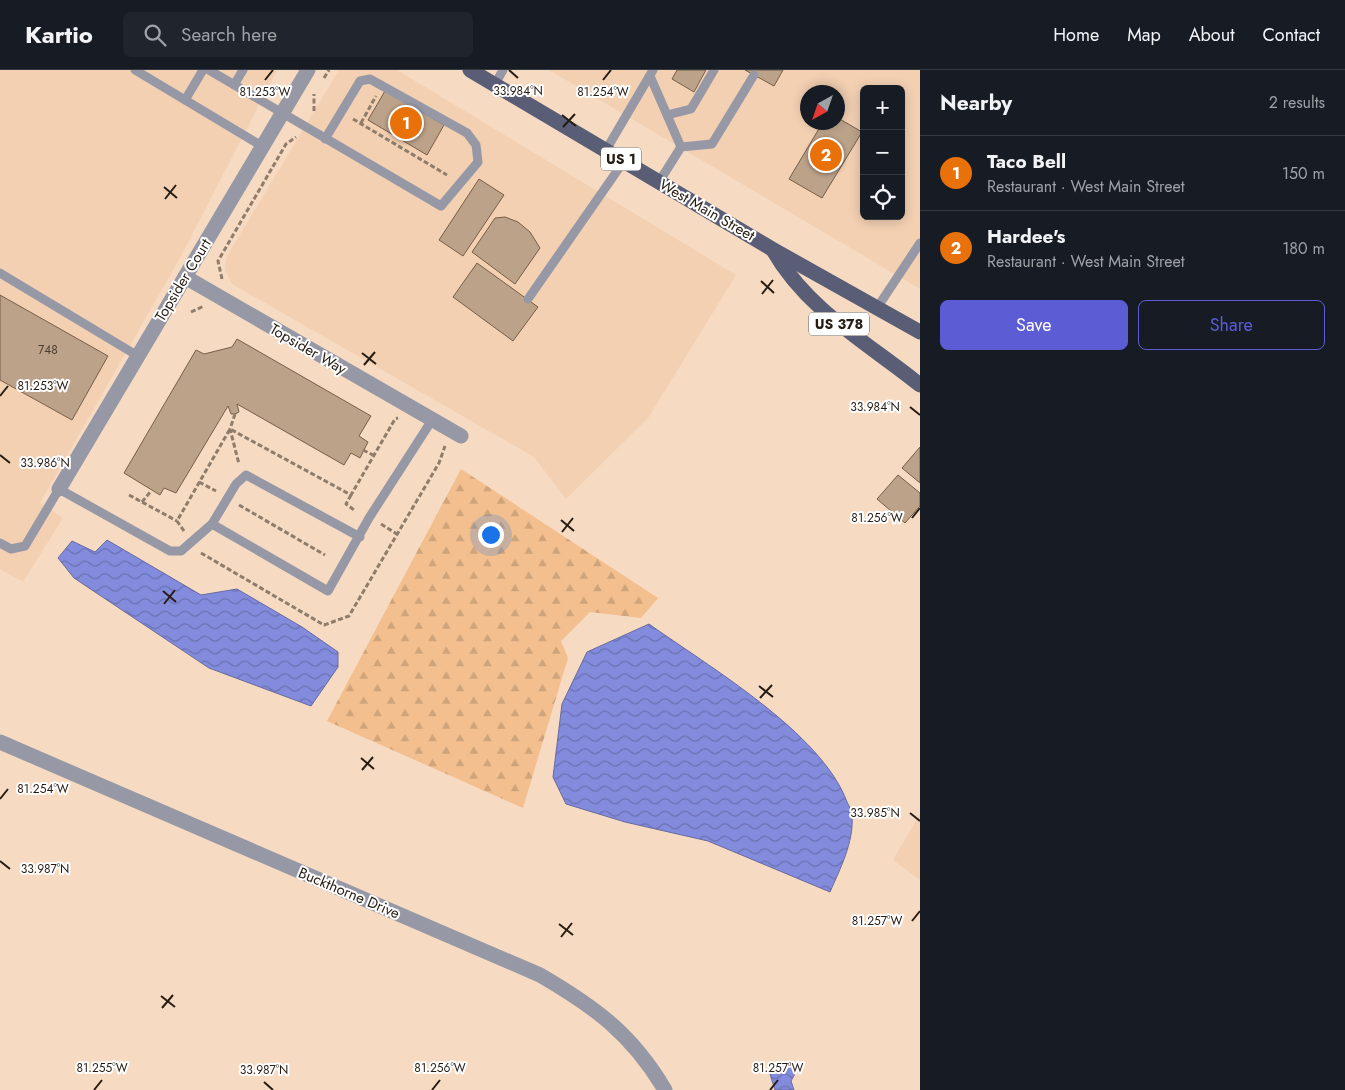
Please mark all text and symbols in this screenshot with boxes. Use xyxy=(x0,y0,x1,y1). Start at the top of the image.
search box xyxy=(123,12,473,57)
text: Kartio xyxy=(25,17,93,52)
icon: search xyxy=(141,21,169,49)
text: Search here xyxy=(181,21,277,48)
text: Home xyxy=(1053,22,1099,48)
text: Map xyxy=(1127,22,1161,48)
text: About xyxy=(1189,22,1234,48)
text: Contact xyxy=(1262,22,1320,48)
text: 33.984°N xyxy=(493,82,543,100)
text: 81.253°W xyxy=(240,83,291,101)
text: 81.254°W xyxy=(577,83,629,101)
north arrow xyxy=(800,85,845,130)
map controls xyxy=(860,85,905,220)
button: + xyxy=(860,85,905,130)
text: Nearby xyxy=(940,88,1012,118)
text: 2 results xyxy=(1269,91,1325,114)
pin: 1 xyxy=(390,104,422,142)
button: − xyxy=(860,130,905,175)
pin: 2 xyxy=(810,136,842,174)
road number: US 1 xyxy=(601,148,641,170)
text: Taco Bell xyxy=(987,148,1066,175)
text: 1 xyxy=(952,162,960,185)
text: 150 m xyxy=(1282,162,1325,185)
street label: West Main Street xyxy=(655,174,759,246)
button: locate xyxy=(860,175,905,220)
text: Restaurant · West Main Street xyxy=(987,175,1185,198)
text: Hardee's xyxy=(987,223,1066,250)
street label: Topsider Court xyxy=(150,234,217,326)
text: 2 xyxy=(951,237,961,260)
text: 180 m xyxy=(1282,237,1325,260)
text: Restaurant · West Main Street xyxy=(987,250,1185,273)
button: Save xyxy=(940,300,1128,350)
button: Share xyxy=(1138,300,1325,350)
road number: US 378 xyxy=(809,312,869,336)
street label: Topsider Way xyxy=(266,318,351,380)
house number: 748 xyxy=(38,341,58,359)
text: 81.253°W xyxy=(18,377,69,395)
text: 33.984°N xyxy=(850,398,900,416)
text: 33.986°N xyxy=(20,454,70,472)
text: 81.256°W xyxy=(851,509,903,527)
your location xyxy=(478,522,504,548)
text: 81.254°W xyxy=(17,780,69,798)
text: 33.985°N xyxy=(850,804,900,822)
text: 33.987°N xyxy=(21,860,69,878)
street label: Buckthorne Drive xyxy=(295,862,403,924)
text: 81.257°W xyxy=(852,912,902,930)
text: 81.255°W xyxy=(76,1059,128,1077)
text: 81.256°W xyxy=(414,1059,466,1077)
text: 81.257°W xyxy=(753,1059,803,1077)
text: 33.987°N xyxy=(240,1061,288,1079)

